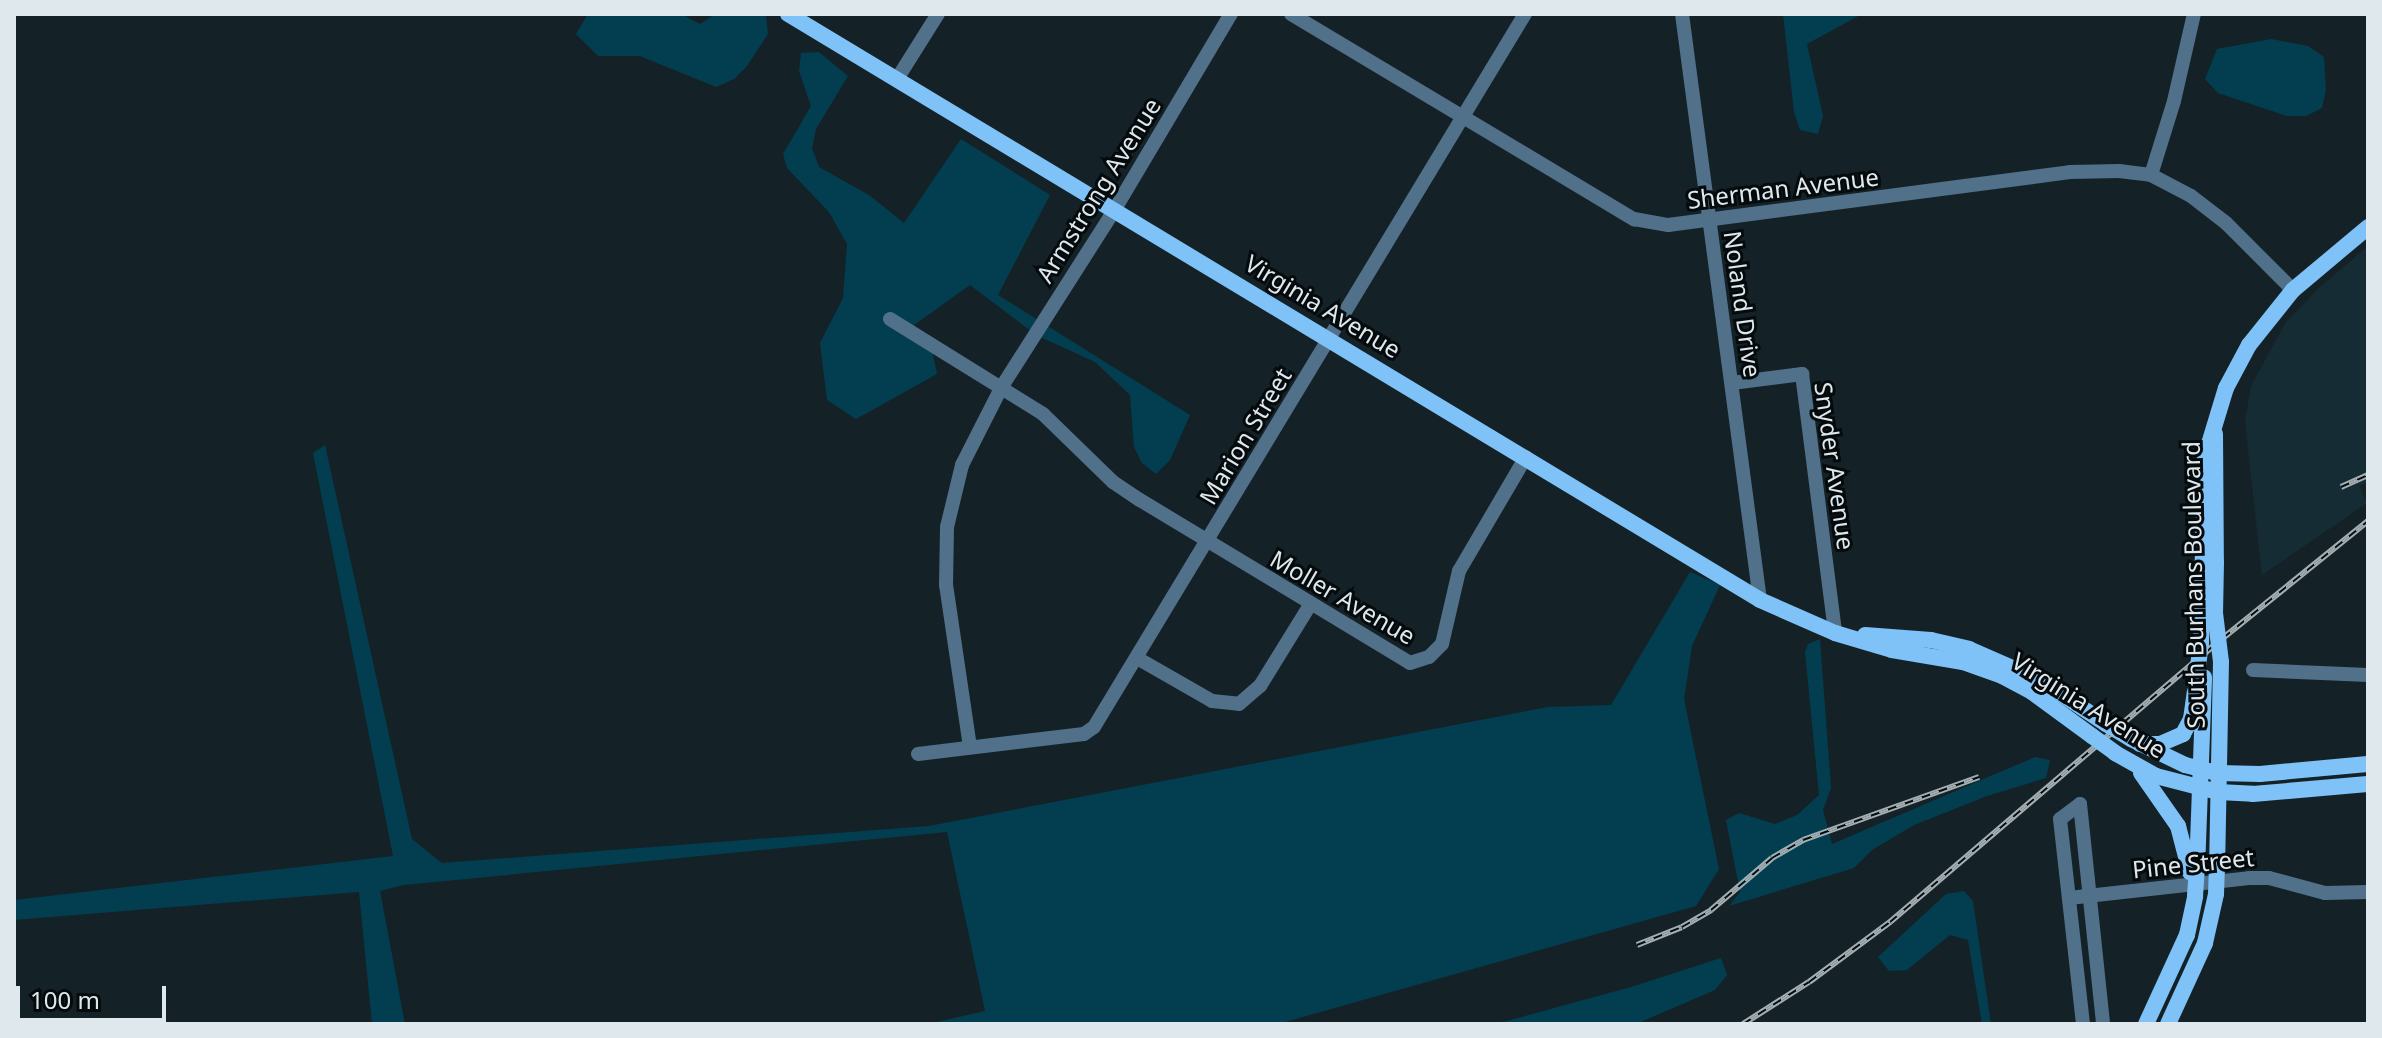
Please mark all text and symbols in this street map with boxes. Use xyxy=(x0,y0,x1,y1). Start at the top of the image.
street label: Armstrong Avenue xyxy=(1030,93,1166,287)
street label: Sherman Avenue xyxy=(1686,162,1880,214)
street label: Noland Drive xyxy=(1718,229,1768,379)
street label: Virginia Avenue xyxy=(1240,248,1406,364)
street label: Marion Street xyxy=(1193,363,1297,509)
street label: Snyder Avenue xyxy=(1809,380,1861,552)
street label: South Burhans Boulevard xyxy=(2176,441,2210,729)
street label: Moller Avenue xyxy=(1265,544,1421,650)
street label: Virginia Avenue xyxy=(2007,646,2171,764)
street label: Pine Street xyxy=(2131,842,2255,884)
scale bar xyxy=(20,970,170,1020)
text: 100 m xyxy=(30,983,100,1016)

